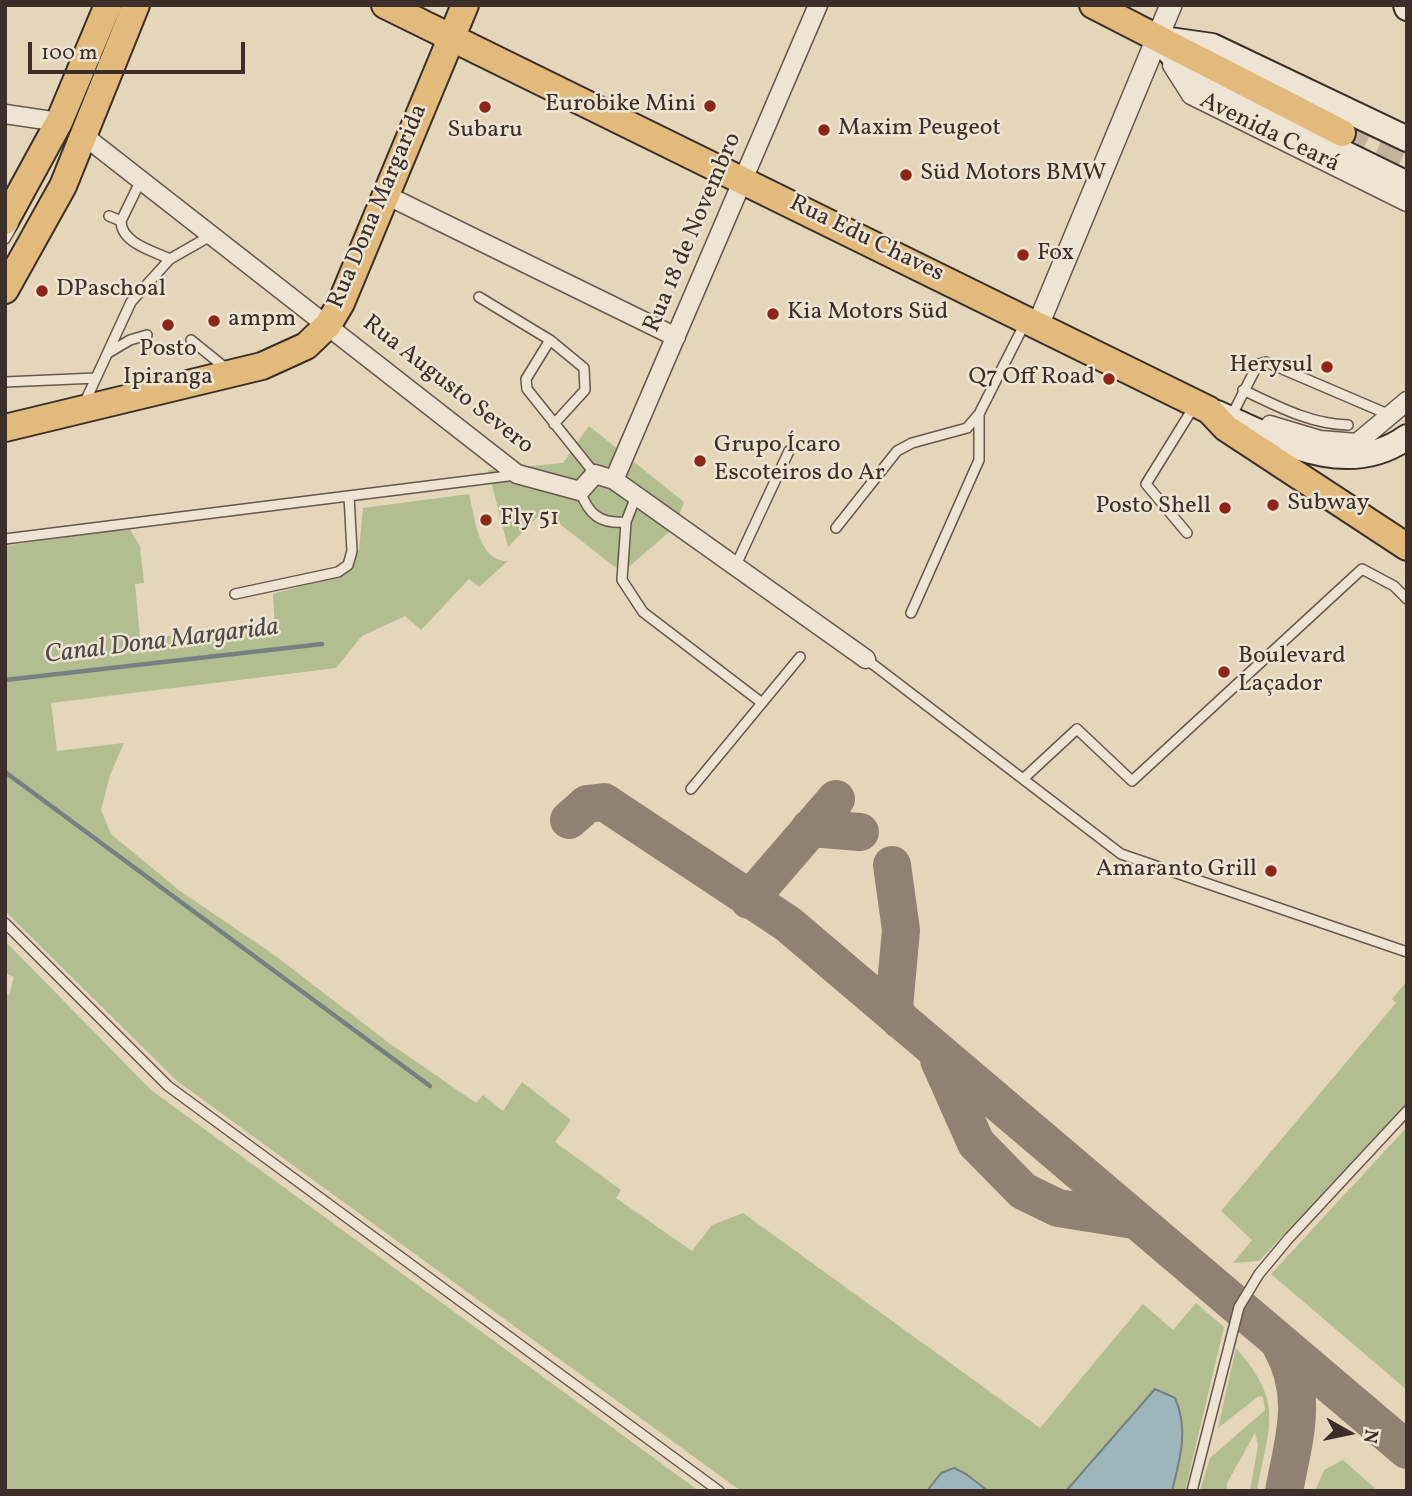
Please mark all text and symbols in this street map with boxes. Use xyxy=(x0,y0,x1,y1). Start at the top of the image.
scale bar xyxy=(32,28,248,72)
text: 100 m xyxy=(41,39,98,68)
street label: Avenida Ceará xyxy=(1194,88,1344,180)
place label: Eurobike Mini xyxy=(545,92,696,120)
marker: Eurobike Mini xyxy=(702,98,718,114)
marker: Subaru xyxy=(477,99,493,115)
street label: Rua Dona Margarida xyxy=(323,100,435,314)
place label: Maxim Peugeot xyxy=(838,116,1001,144)
place label: Subaru xyxy=(447,118,523,146)
marker: Maxim Peugeot xyxy=(816,122,832,138)
street label: Rua 18 de Novembro xyxy=(639,129,749,337)
place label: Süd Motors BMW xyxy=(920,161,1106,189)
marker: Süd Motors BMW xyxy=(898,167,914,183)
street label: Rua Edu Chaves xyxy=(784,190,948,290)
place label: Fox xyxy=(1037,241,1074,269)
marker: Fox xyxy=(1015,247,1031,263)
place label: DPaschoal xyxy=(56,277,166,305)
marker: DPaschoal xyxy=(34,283,50,299)
place label: Kia Motors Süd xyxy=(787,300,948,328)
marker: Kia Motors Süd xyxy=(765,306,781,322)
place label: ampm xyxy=(228,307,296,335)
street label: Rua Augusto Severo xyxy=(356,310,538,462)
marker: ampm xyxy=(206,313,222,329)
marker: Posto Ipiranga xyxy=(160,317,176,333)
place label: Posto Ipiranga xyxy=(123,337,213,393)
place label: Herysul xyxy=(1230,353,1313,381)
marker: Herysul xyxy=(1319,359,1335,375)
place label: Q7 Off Road xyxy=(969,365,1095,393)
marker: Q7 Off Road xyxy=(1101,371,1117,387)
place label: Grupo Ícaro Escoteiros do Ar xyxy=(714,433,885,489)
marker: Grupo Ícaro Escoteiros do Ar xyxy=(692,453,708,469)
place label: Subway xyxy=(1287,491,1369,519)
place label: Posto Shell xyxy=(1095,494,1211,522)
marker: Subway xyxy=(1265,497,1281,513)
marker: Posto Shell xyxy=(1217,500,1233,516)
place label: Fly 51 xyxy=(500,506,559,534)
marker: Fly 51 xyxy=(478,512,494,528)
water label: Canal Dona Margarida xyxy=(43,613,281,673)
place label: Boulevard Laçador xyxy=(1238,644,1346,700)
marker: Boulevard Laçador xyxy=(1216,664,1232,680)
place label: Amaranto Grill xyxy=(1096,857,1257,885)
marker: Amaranto Grill xyxy=(1263,863,1279,879)
north arrow xyxy=(1314,1398,1384,1468)
text: N xyxy=(1356,1427,1384,1445)

